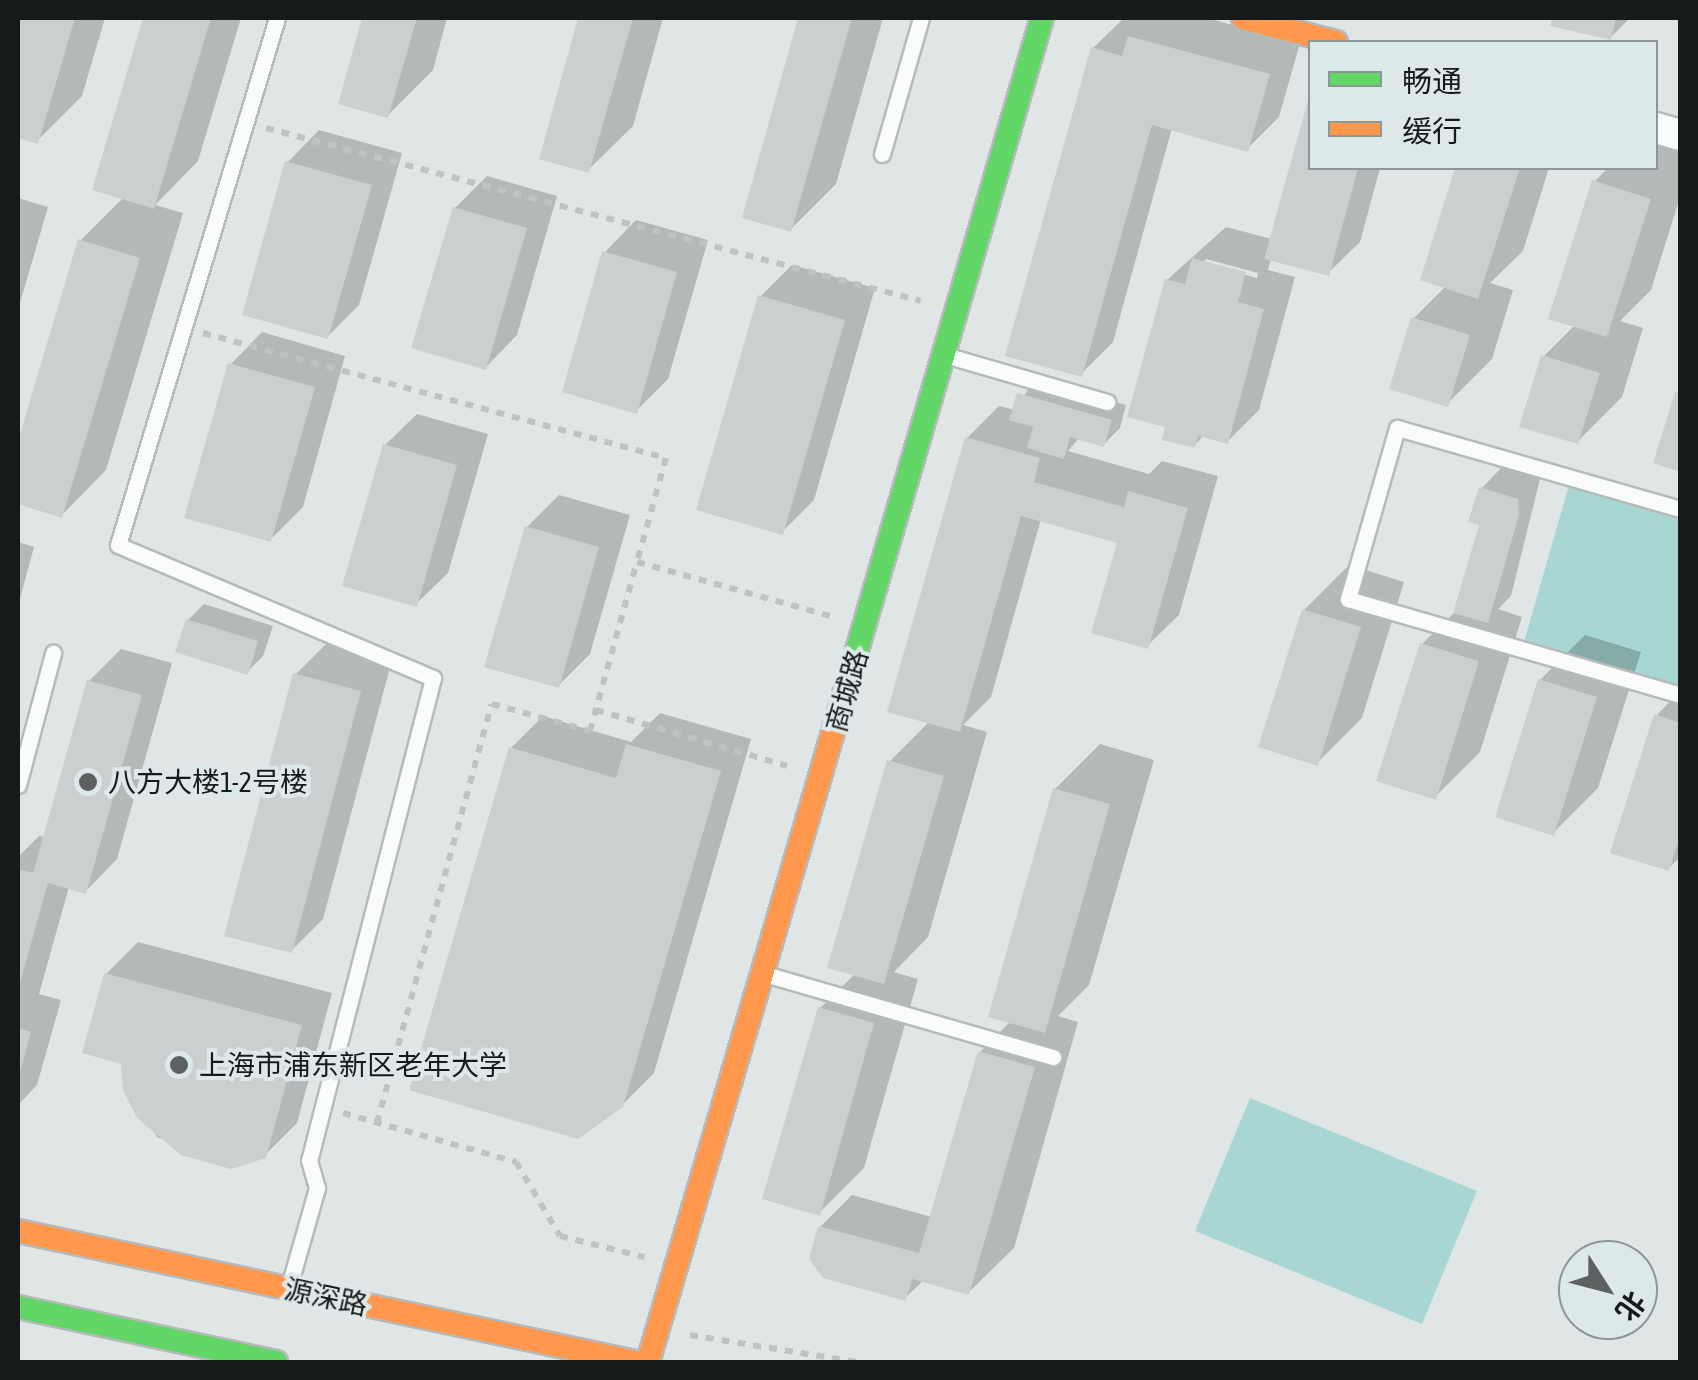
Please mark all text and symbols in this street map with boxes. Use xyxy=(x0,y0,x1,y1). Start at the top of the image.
legend xyxy=(1308,40,1658,170)
text: 畅通 xyxy=(1402,64,1462,98)
text: 缓行 xyxy=(1402,114,1462,148)
street label: 商城路 xyxy=(819,646,875,736)
place label: 八方大楼1-2号楼 xyxy=(108,765,309,799)
marker: 八方大楼1-2号楼 xyxy=(77,771,99,793)
place label: 上海市浦东新区老年大学 xyxy=(199,1048,507,1082)
marker: 上海市浦东新区老年大学 xyxy=(168,1054,190,1076)
north arrow xyxy=(1558,1240,1658,1340)
street label: 源深路 xyxy=(281,1272,371,1322)
text: 北 xyxy=(1609,1286,1652,1327)

